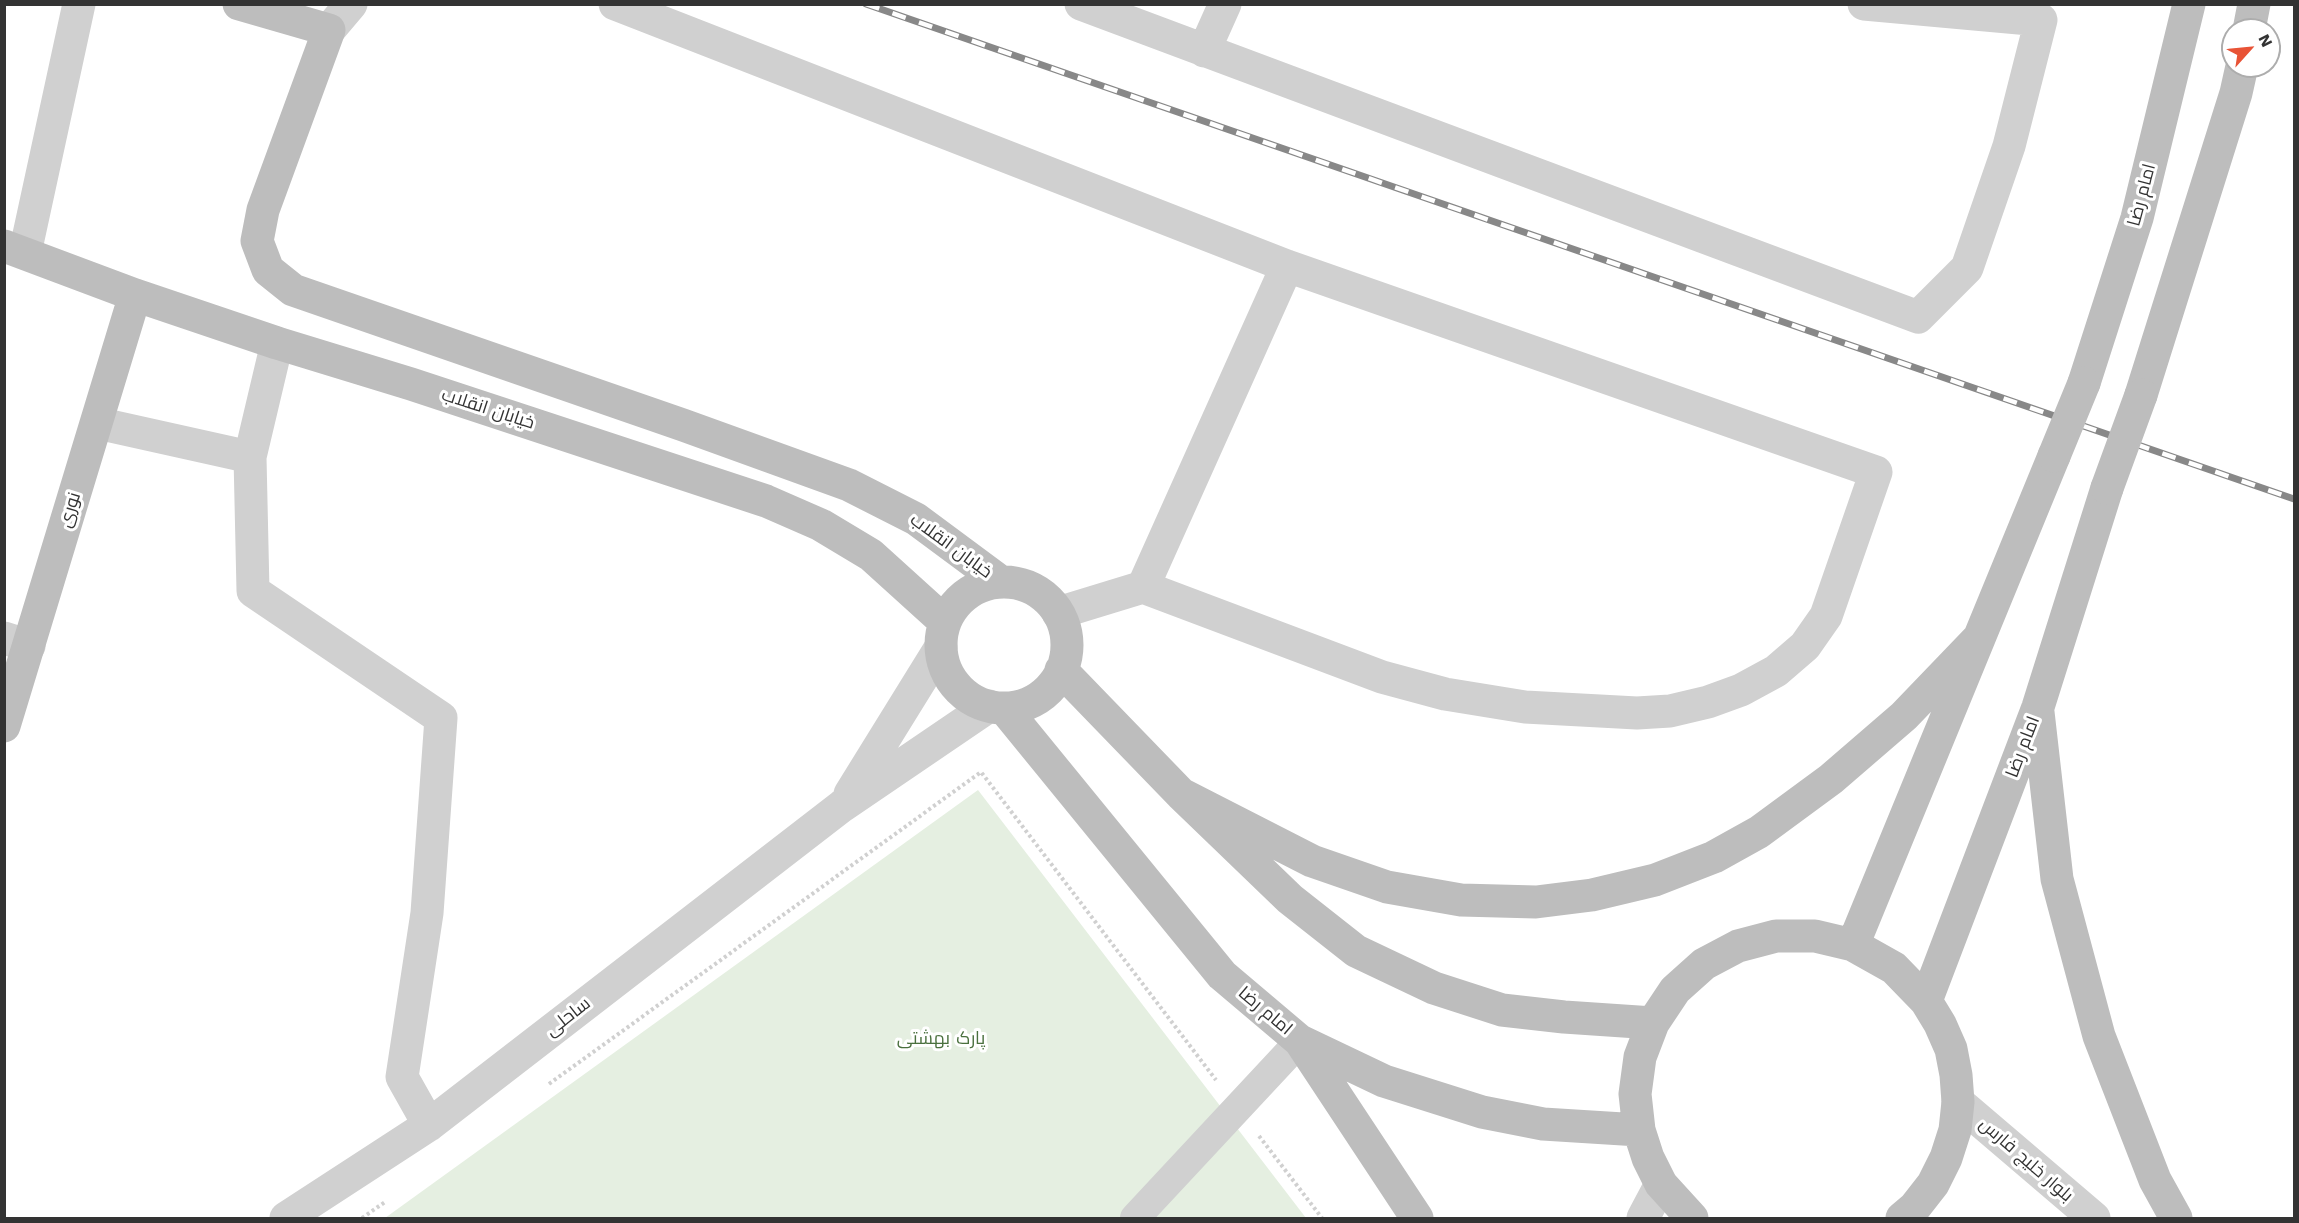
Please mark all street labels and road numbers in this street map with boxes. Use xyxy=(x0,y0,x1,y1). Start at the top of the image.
street label: امام رضا xyxy=(2123,161,2161,229)
street label: خیابان انقلاب xyxy=(439,384,537,434)
street label: نوری xyxy=(54,490,86,530)
street label: خیابان انقلاب xyxy=(906,509,996,583)
street label: امام رضا xyxy=(2001,713,2045,781)
street label: امام رضا xyxy=(1234,982,1296,1040)
street label: ساحلی xyxy=(541,993,595,1041)
street label: بلوار خلیج فارس xyxy=(1975,1113,2077,1207)

